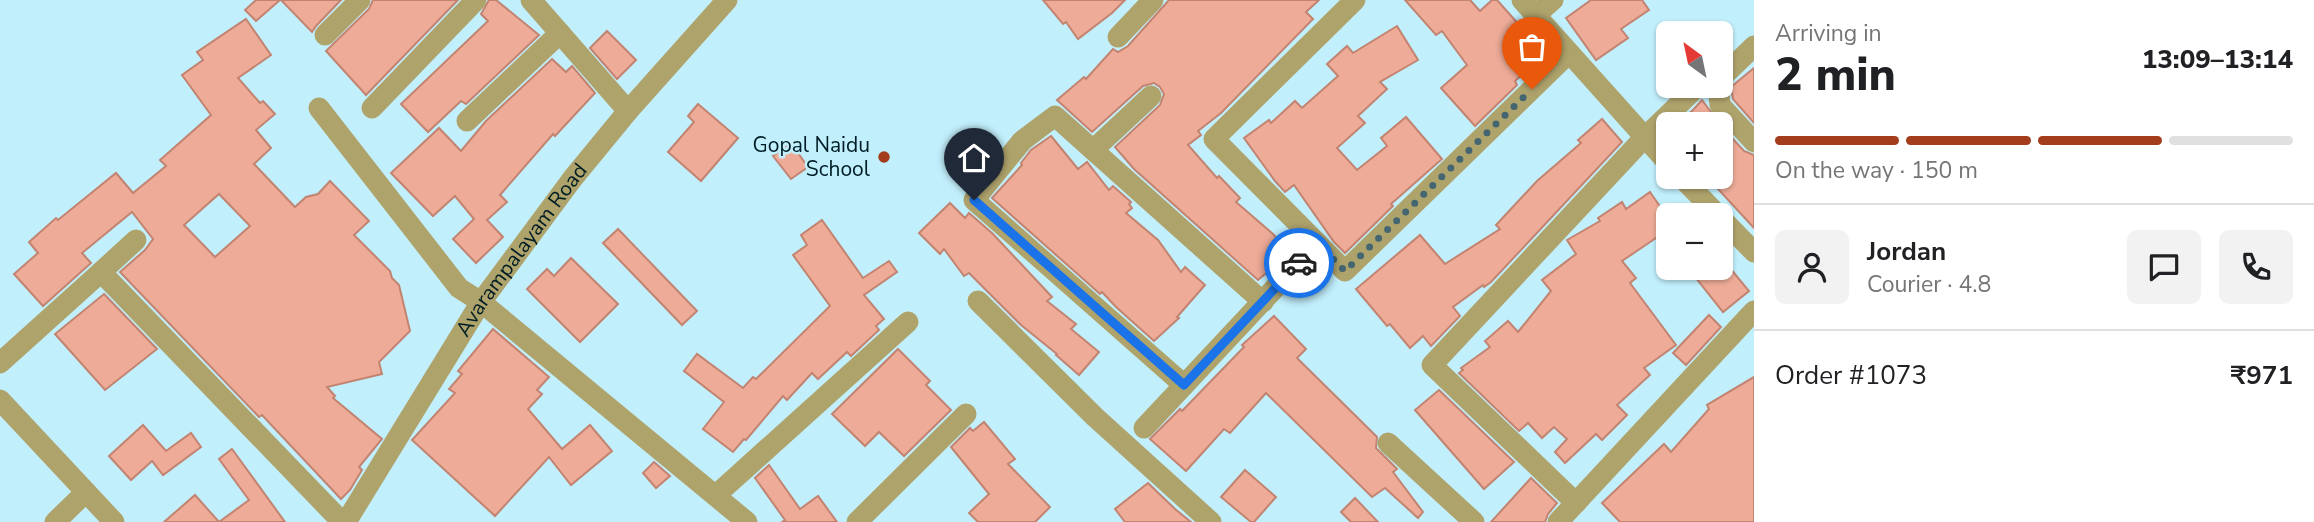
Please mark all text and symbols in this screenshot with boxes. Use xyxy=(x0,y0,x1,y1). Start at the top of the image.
pin xyxy=(1502,17,1562,89)
text: Arriving in xyxy=(1775,18,1882,49)
north arrow xyxy=(1656,21,1732,98)
map controls xyxy=(1656,21,1733,280)
icon: bag xyxy=(1513,28,1551,66)
text: 13:09–13:14 xyxy=(2142,42,2293,77)
text: 2 min xyxy=(1775,43,1896,106)
button: + xyxy=(1656,112,1733,189)
pin xyxy=(944,128,1004,200)
place label: Gopal Naidu School xyxy=(753,131,871,183)
icon: home xyxy=(955,139,993,177)
marker: Gopal Naidu School xyxy=(876,149,892,165)
text: On the way · 150 m xyxy=(1775,155,1978,186)
street label: Avarampalayam Road xyxy=(449,157,594,342)
button: − xyxy=(1656,203,1733,280)
courier xyxy=(1264,228,1334,298)
button: person xyxy=(1775,230,1849,304)
button: chat xyxy=(2127,230,2201,304)
button: phone xyxy=(2219,230,2293,304)
text: Jordan xyxy=(1867,234,1946,269)
icon: car xyxy=(1280,244,1318,282)
text: Courier · 4.8 xyxy=(1867,269,1991,300)
text: Order #1073 xyxy=(1775,358,1927,393)
text: ₹971 xyxy=(2231,358,2293,393)

